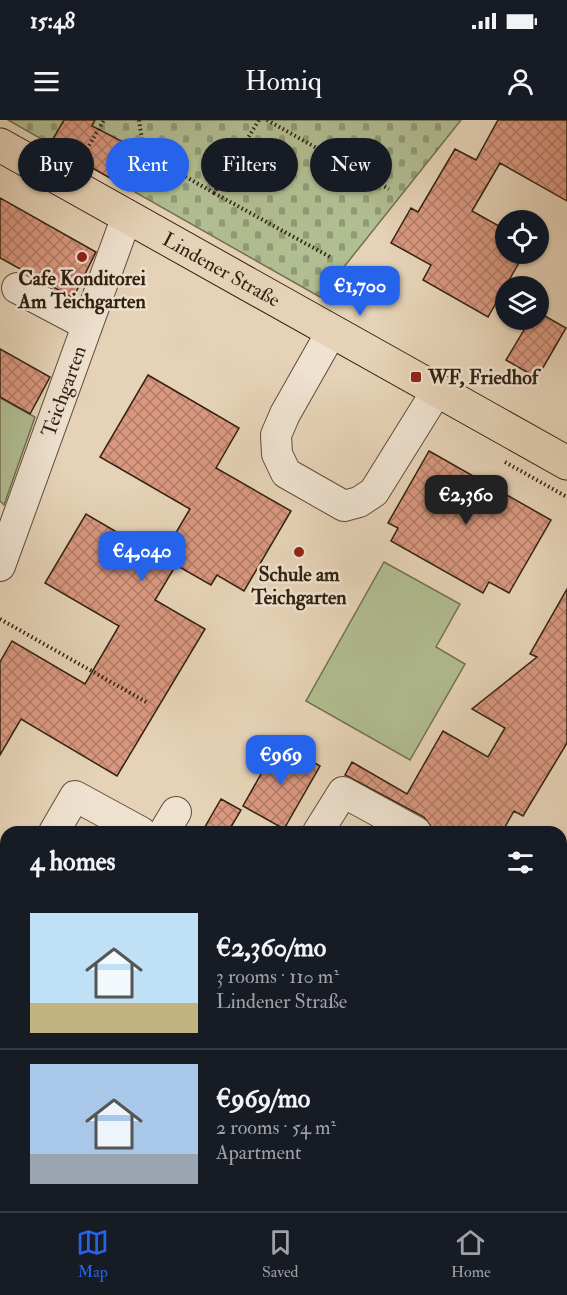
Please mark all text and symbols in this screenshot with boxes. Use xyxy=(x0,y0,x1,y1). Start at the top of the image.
text: 15:48 xyxy=(30,7,75,35)
icon: menu xyxy=(30,65,63,98)
text: Homiq xyxy=(245,65,322,98)
icon: person xyxy=(504,65,537,98)
chip: Buy xyxy=(18,138,94,192)
chip: Rent xyxy=(106,138,189,192)
chip: Filters xyxy=(201,138,298,192)
chip: New xyxy=(310,138,392,192)
map controls xyxy=(495,210,549,330)
button: locate xyxy=(495,210,549,264)
street label: Lindener Straße xyxy=(158,227,285,313)
marker: Cafe Konditorei Am Teichgarten xyxy=(75,250,89,264)
place label: Cafe Konditorei Am Teichgarten xyxy=(17,266,146,315)
pin: €1,700 xyxy=(311,266,409,317)
text: €1,700 xyxy=(334,273,386,298)
button: layers xyxy=(495,276,549,330)
street label: Teichgarten xyxy=(36,342,92,440)
place label: WF, Friedhof xyxy=(427,365,542,390)
marker: WF, Friedhof xyxy=(409,370,423,384)
pin: €2,360 xyxy=(417,475,515,526)
text: €2,360 xyxy=(439,482,493,507)
pin: €4,040 xyxy=(93,531,191,582)
text: €4,040 xyxy=(113,538,171,563)
marker: Schule am Teichgarten xyxy=(292,545,306,559)
place label: Schule am Teichgarten xyxy=(250,562,347,611)
pin: €969 xyxy=(245,735,317,786)
text: €969 xyxy=(260,742,302,767)
text: 4 homes xyxy=(30,846,116,878)
icon: filters xyxy=(504,846,537,879)
text: €2,360/mo xyxy=(216,932,326,964)
icon: home xyxy=(78,937,150,1009)
text: 3 rooms · 110 m² xyxy=(216,964,339,989)
text: Lindener Straße xyxy=(216,989,347,1014)
text: €969/mo xyxy=(216,1083,310,1115)
icon: home xyxy=(78,1088,150,1160)
text: 2 rooms · 54 m² xyxy=(216,1115,336,1140)
text: Apartment xyxy=(216,1140,301,1165)
tab: Map xyxy=(76,1226,109,1282)
tab: Saved xyxy=(262,1226,298,1282)
tab: Home xyxy=(451,1226,491,1282)

